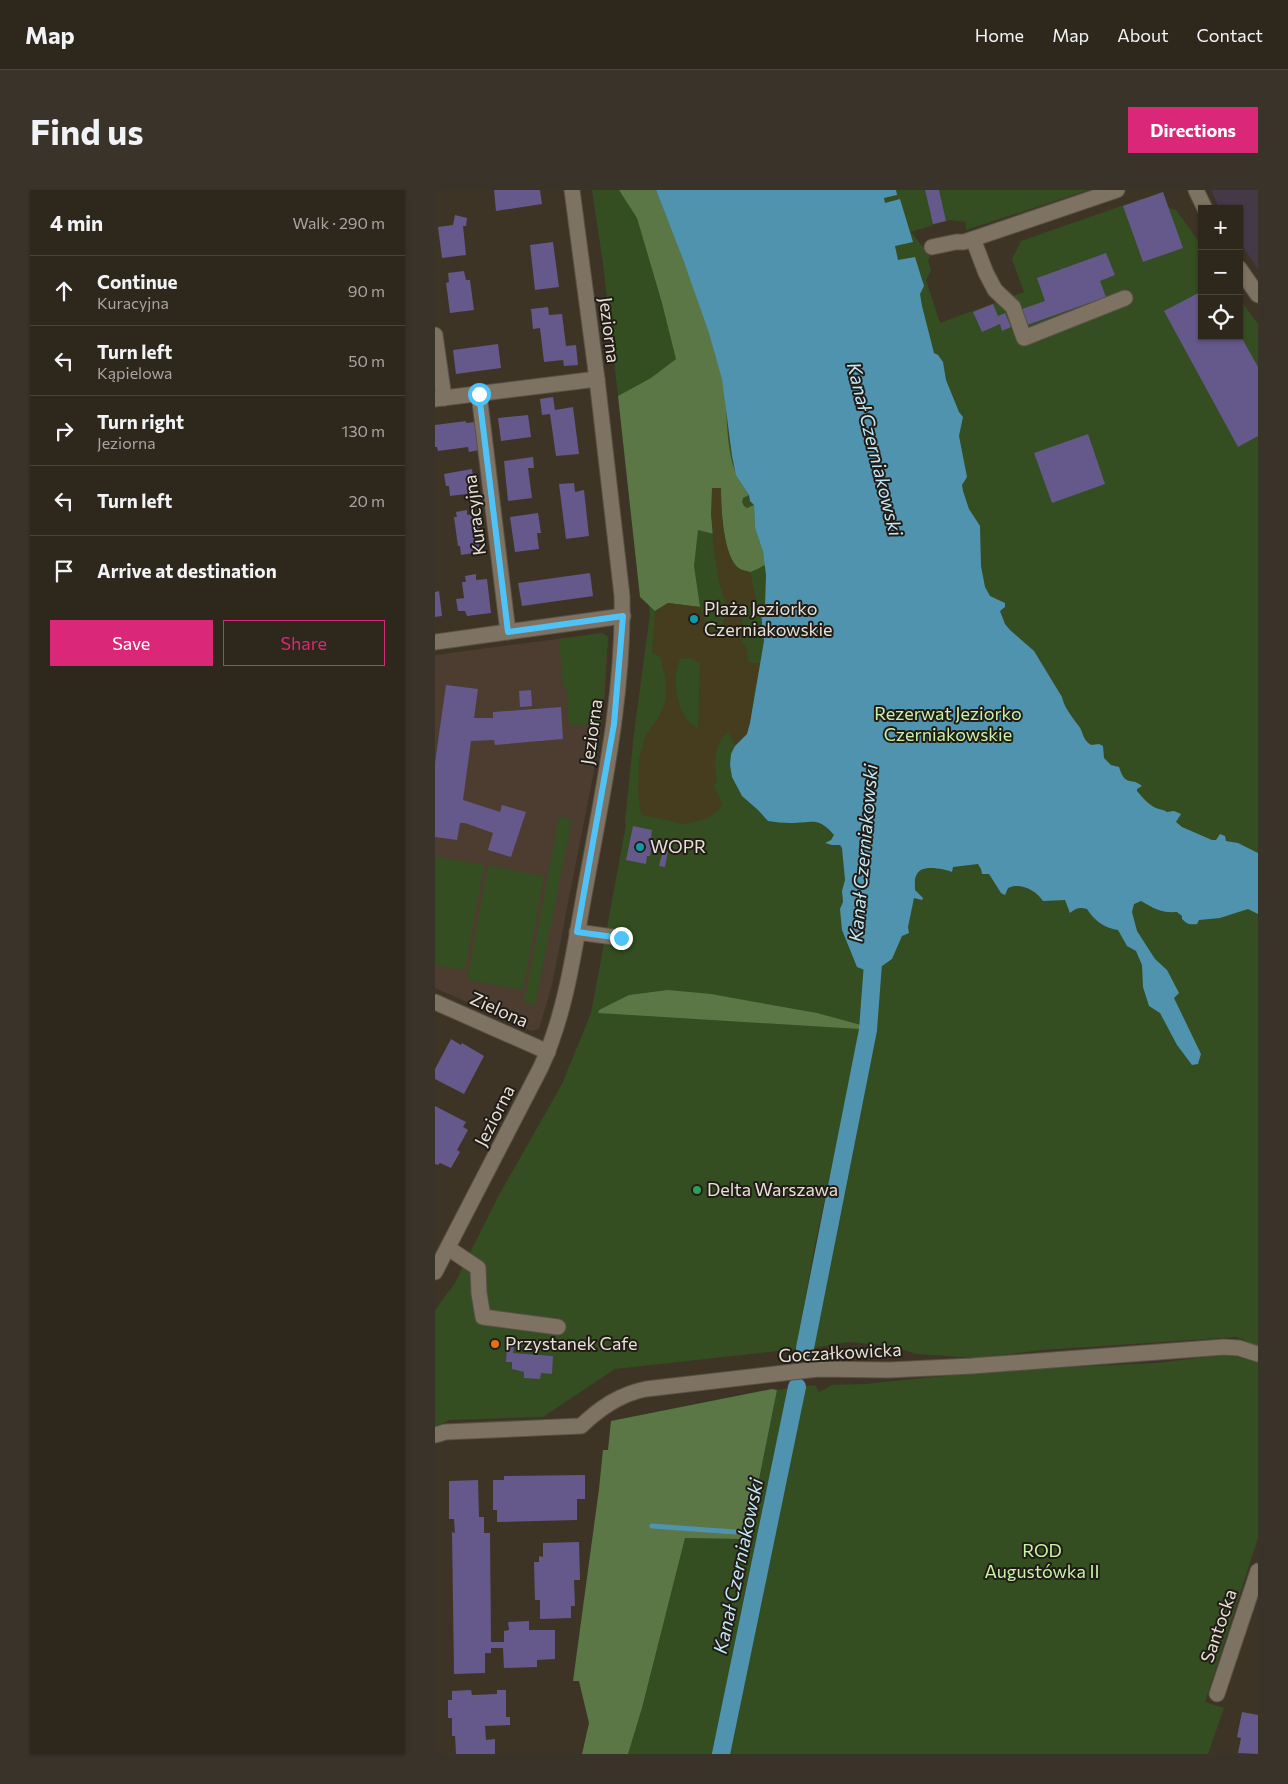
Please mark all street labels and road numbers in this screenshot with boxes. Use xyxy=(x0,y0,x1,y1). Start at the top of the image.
street label: Jeziorna xyxy=(595,296,625,364)
street label: Kuracyjna xyxy=(458,474,490,557)
street label: Jeziorna xyxy=(576,698,606,766)
street label: Zielona xyxy=(467,987,532,1032)
street label: Jeziorna xyxy=(469,1081,519,1150)
street label: Goczałkowicka xyxy=(778,1338,902,1366)
street label: Santocka xyxy=(1195,1586,1241,1665)

